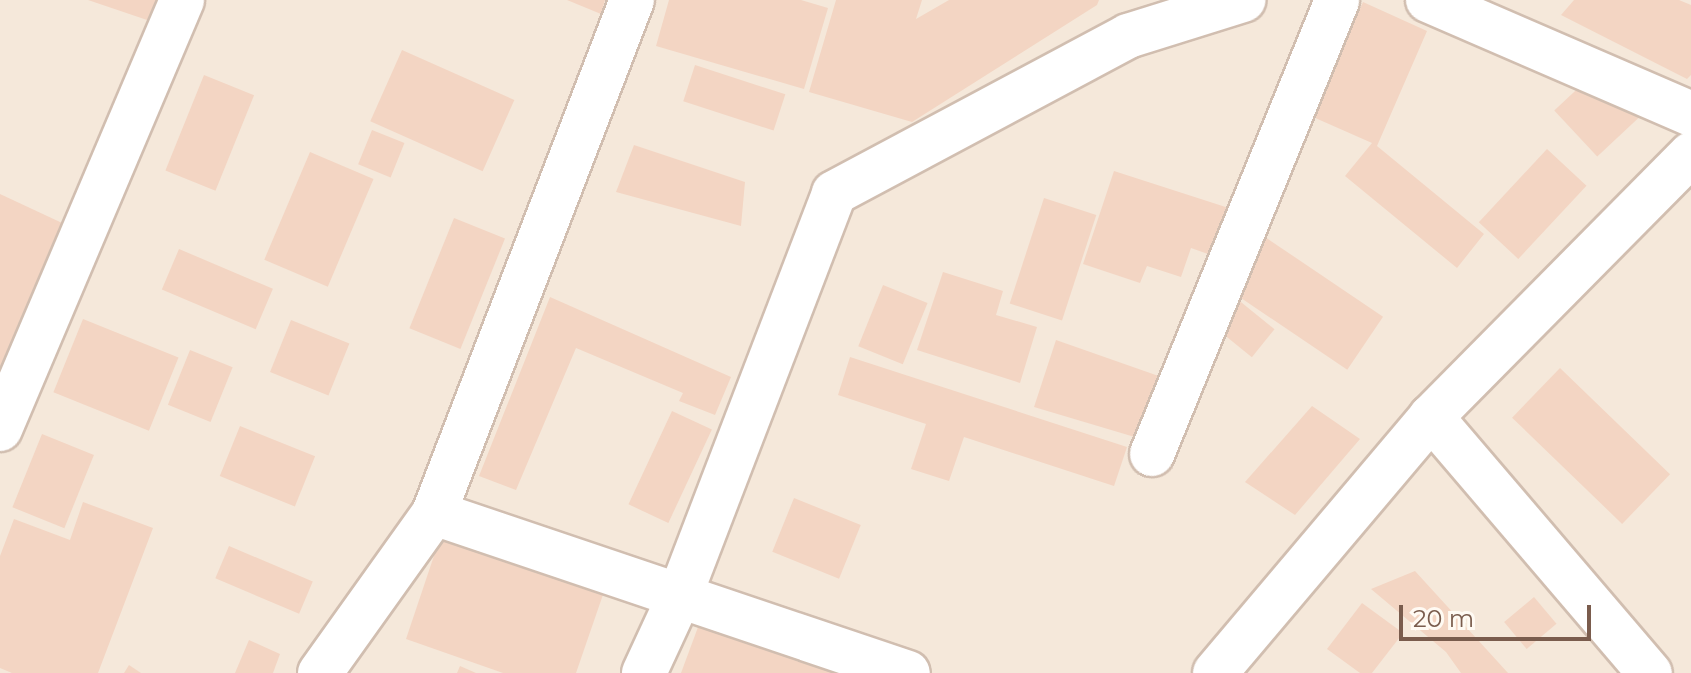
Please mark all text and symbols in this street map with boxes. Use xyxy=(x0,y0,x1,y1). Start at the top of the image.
scale bar xyxy=(1403,589,1595,639)
text: 20 m xyxy=(1413,604,1474,633)

